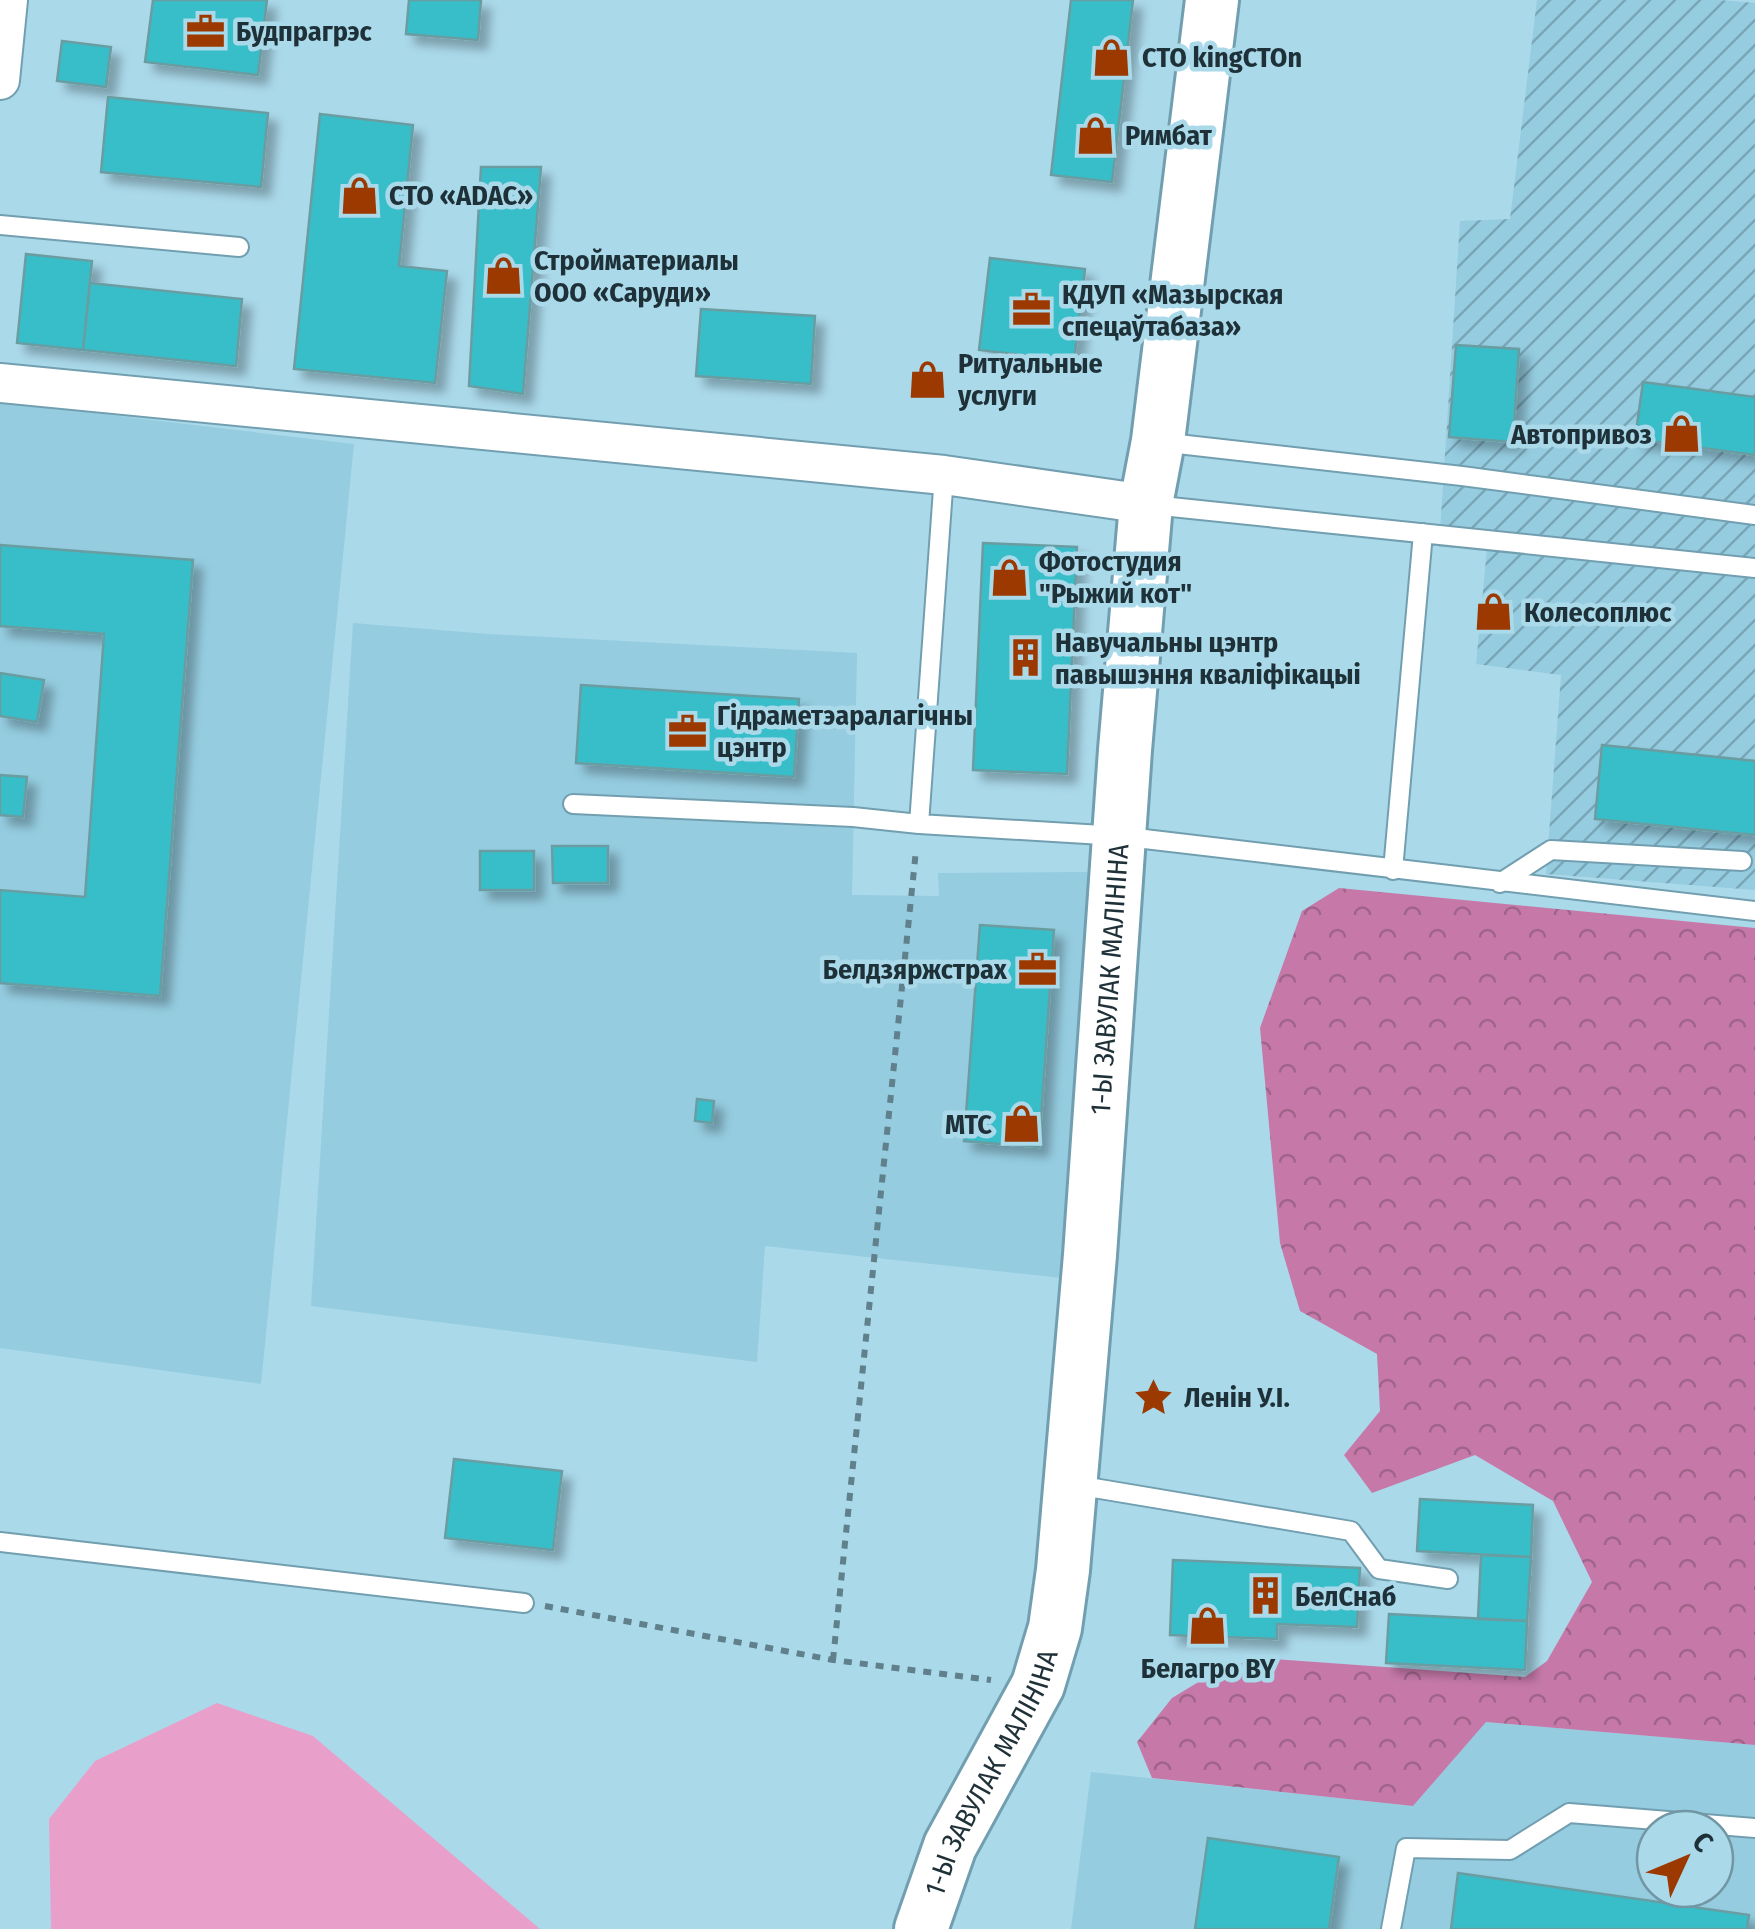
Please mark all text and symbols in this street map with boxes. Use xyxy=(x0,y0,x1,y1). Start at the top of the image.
office icon: Будпрагрэс xyxy=(185,10,227,52)
place label: Будпрагрэс xyxy=(236,15,373,48)
shop icon: СТО kingCTOn xyxy=(1091,36,1133,78)
place label: СТО kingCTOn xyxy=(1142,41,1302,74)
shop icon: Римбат xyxy=(1074,114,1116,156)
place label: Римбат xyxy=(1125,119,1213,152)
shop icon: СТО «ADAC» xyxy=(338,174,380,216)
place label: СТО «ADAC» xyxy=(389,179,533,212)
place label: Стройматериалы ООО «Саруди» xyxy=(534,244,739,309)
shop icon: Стройматериалы ООО «Саруди» xyxy=(483,255,525,297)
place label: КДУП «Мазырская спецаўтабаза» xyxy=(1062,278,1283,343)
office icon: КДУП «Мазырская спецаўтабаза» xyxy=(1011,289,1053,331)
place label: Ритуальные услуги xyxy=(957,347,1103,412)
shop icon: Ритуальные услуги xyxy=(907,358,949,400)
shop icon: Автопривоз xyxy=(1661,413,1703,455)
place label: Автопривоз xyxy=(1510,418,1652,451)
place label: Фотостудия "Рыжий кот" xyxy=(1039,545,1192,610)
shop icon: Фотостудия "Рыжий кот" xyxy=(988,556,1030,598)
shop icon: Колесоплюс xyxy=(1473,591,1515,633)
place label: Колесоплюс xyxy=(1524,596,1672,629)
place label: Навучальны цэнтр павышэння кваліфікацыі xyxy=(1055,626,1361,691)
building icon: Навучальны цэнтр павышэння кваліфікацыі xyxy=(1004,637,1046,679)
place label: Гідраметэаралагічны цэнтр xyxy=(717,699,973,764)
office icon: Гідраметэаралагічны цэнтр xyxy=(666,710,708,752)
street label: 1-Ы ЗАВУЛАК МАЛІНІНА xyxy=(1083,842,1135,1116)
office icon: Белдзяржстрах xyxy=(1016,948,1058,990)
place label: Белдзяржстрах xyxy=(823,953,1008,986)
shop icon: МТС xyxy=(1001,1103,1043,1145)
place label: МТС xyxy=(945,1108,992,1141)
place icon: Ленін У.І. xyxy=(1133,1376,1175,1418)
place label: Ленін У.І. xyxy=(1184,1381,1290,1414)
building icon: БелСнаб xyxy=(1244,1575,1286,1617)
place label: БелСнаб xyxy=(1295,1580,1396,1613)
shop icon: Белагро BY xyxy=(1187,1605,1229,1647)
street label: 1-Ы ЗАВУЛАК МАЛІНІНА xyxy=(917,1645,1064,1900)
place label: Белагро BY xyxy=(1141,1652,1276,1685)
north arrow xyxy=(1635,1809,1735,1909)
text: С xyxy=(1686,1825,1720,1859)

